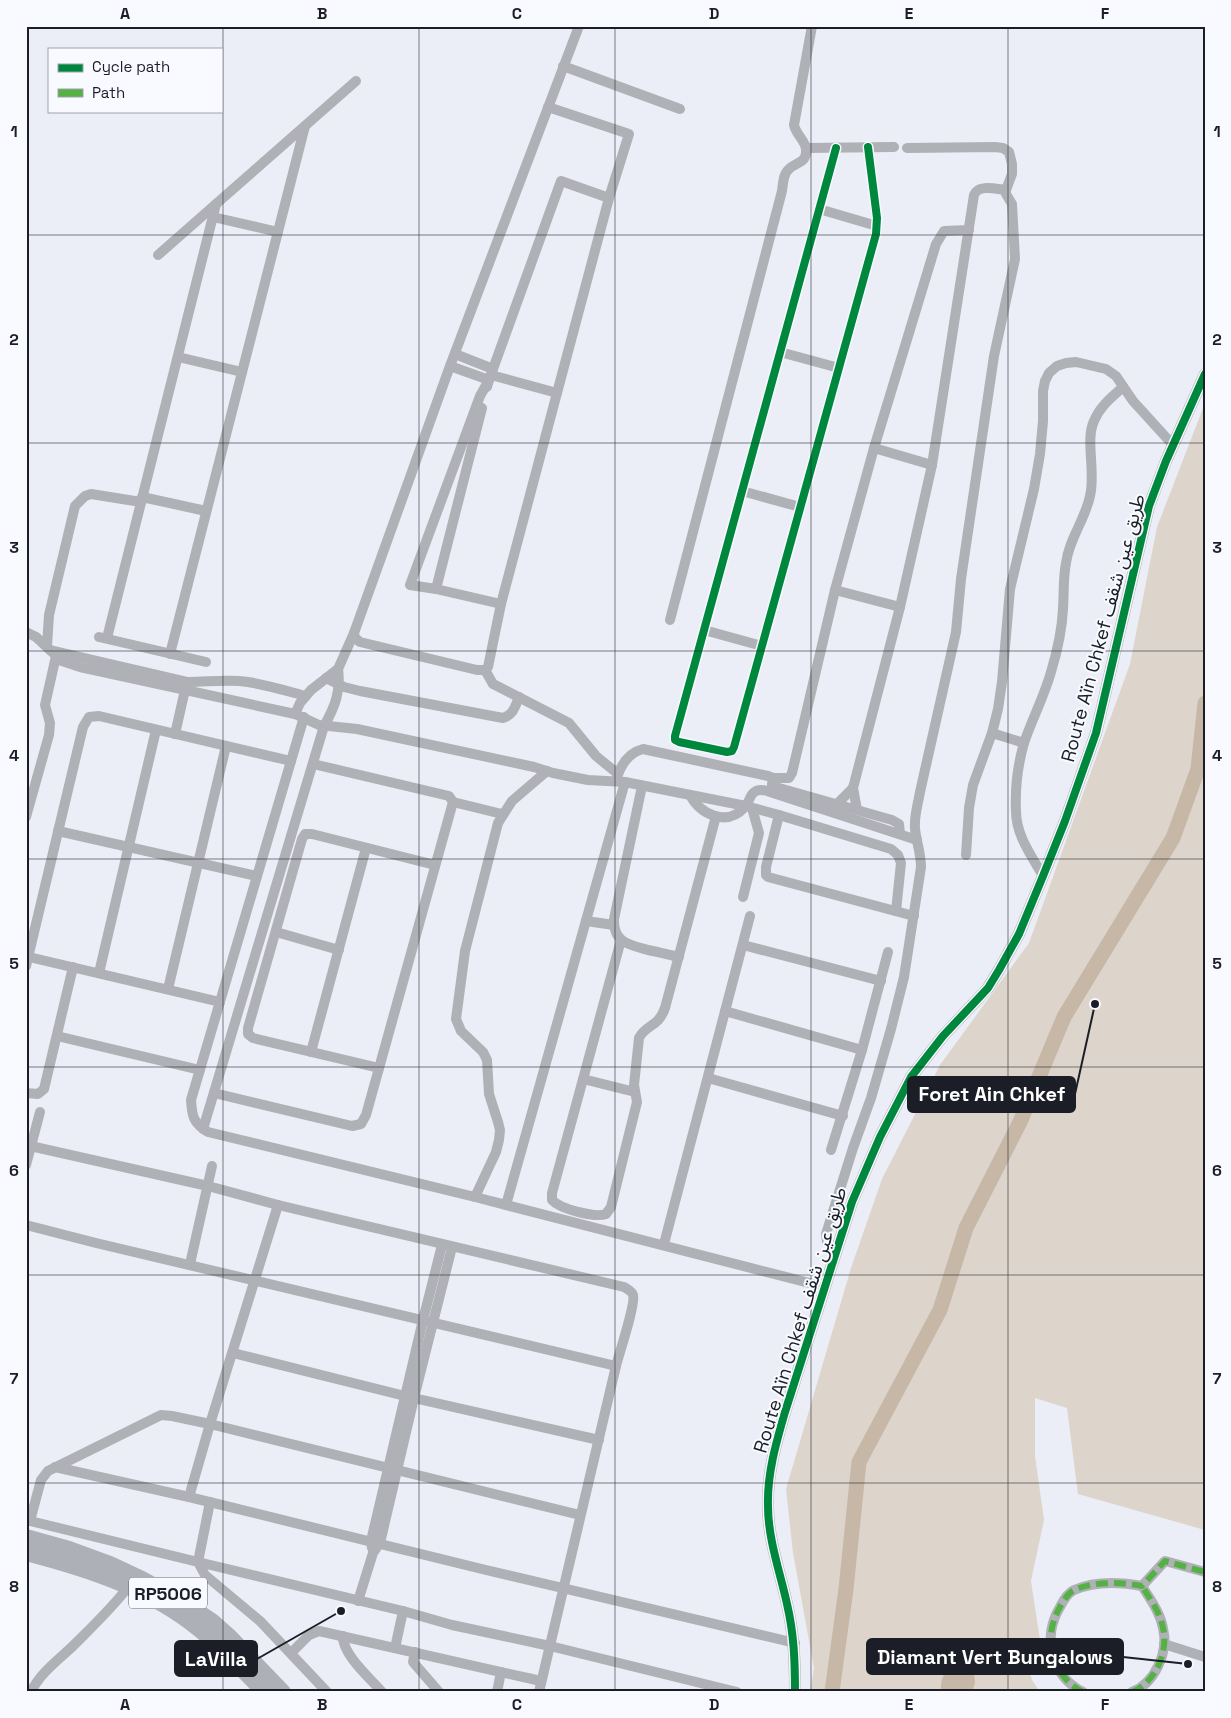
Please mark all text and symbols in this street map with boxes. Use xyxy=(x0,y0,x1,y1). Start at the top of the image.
text: A xyxy=(120,3,130,24)
text: B xyxy=(317,3,327,24)
text: C xyxy=(512,3,522,24)
text: D xyxy=(709,3,719,24)
text: E xyxy=(905,3,914,24)
text: F xyxy=(1101,3,1110,24)
legend xyxy=(48,48,222,112)
text: Cycle path xyxy=(92,57,170,76)
text: Path xyxy=(92,83,125,102)
text: 1 xyxy=(10,121,18,142)
text: 1 xyxy=(1213,121,1221,142)
text: 2 xyxy=(9,329,19,350)
text: 2 xyxy=(1212,329,1222,350)
street label: Route Aïn Chkef طريق عين شقف xyxy=(1055,491,1151,765)
text: 3 xyxy=(9,537,19,558)
text: 3 xyxy=(1212,537,1222,558)
text: 4 xyxy=(9,745,19,766)
text: 4 xyxy=(1212,745,1222,766)
text: 5 xyxy=(9,953,19,974)
text: 5 xyxy=(1212,953,1222,974)
callout: Foret Ain Chkef xyxy=(908,1077,1075,1112)
text: Foret Ain Chkef xyxy=(919,1081,1066,1107)
text: 6 xyxy=(9,1160,19,1181)
text: 6 xyxy=(1212,1160,1222,1181)
street label: Route Aïn Chkef طريق عين شقف xyxy=(748,1184,852,1456)
text: 7 xyxy=(10,1368,19,1389)
text: 7 xyxy=(1213,1368,1222,1389)
text: 8 xyxy=(9,1576,19,1597)
text: 8 xyxy=(1212,1576,1222,1597)
road number: RP5006 xyxy=(129,1578,207,1609)
callout: Diamant Vert Bungalows xyxy=(867,1639,1123,1674)
callout: LaVilla xyxy=(175,1641,257,1676)
text: Diamant Vert Bungalows xyxy=(877,1644,1113,1670)
text: LaVilla xyxy=(185,1646,248,1672)
text: A xyxy=(120,1694,130,1715)
text: B xyxy=(317,1694,327,1715)
text: C xyxy=(512,1694,522,1715)
text: D xyxy=(709,1694,719,1715)
text: E xyxy=(905,1694,914,1715)
text: F xyxy=(1101,1694,1110,1715)

